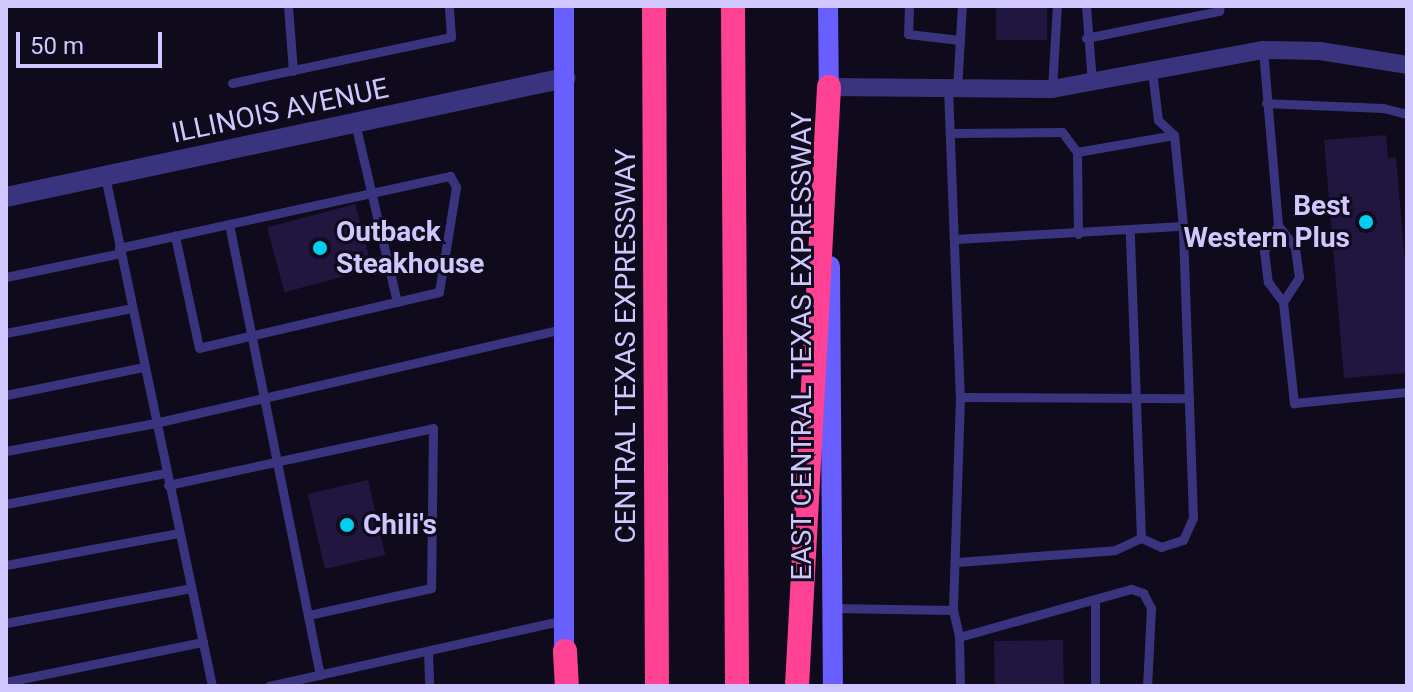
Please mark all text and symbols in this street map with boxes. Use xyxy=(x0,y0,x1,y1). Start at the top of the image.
scale bar xyxy=(20,16,166,66)
text: 50 m xyxy=(30,32,84,60)
street label: ILLINOIS AVENUE xyxy=(169,72,391,150)
street label: EAST CENTRAL TEXAS EXPRESSWAY xyxy=(785,111,819,581)
street label: CENTRAL TEXAS EXPRESSWAY xyxy=(609,148,643,544)
place label: Best Western Plus xyxy=(1183,189,1350,255)
marker: Best Western Plus xyxy=(1357,213,1375,231)
place label: Outback Steakhouse xyxy=(336,215,484,281)
marker: Outback Steakhouse xyxy=(311,239,329,257)
place label: Chili's xyxy=(363,508,437,542)
marker: Chili's xyxy=(338,516,356,534)

